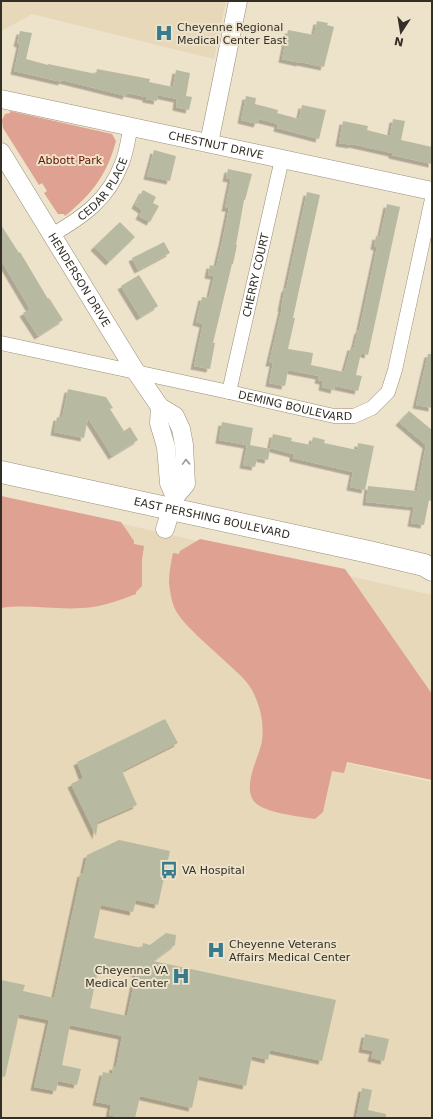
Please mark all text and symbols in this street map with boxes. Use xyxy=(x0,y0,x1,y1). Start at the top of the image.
north arrow xyxy=(381,12,421,52)
place label: Cheyenne Regional Medical Center East xyxy=(177,21,288,47)
hospital icon: Cheyenne Regional Medical Center East xyxy=(154,23,174,43)
text: N xyxy=(393,34,405,49)
street label: CHESTNUT DRIVE xyxy=(167,129,265,162)
park label: Abbott Park xyxy=(38,154,103,167)
street label: CEDAR PLACE xyxy=(75,156,131,224)
street label: HENDERSON DRIVE xyxy=(45,231,113,330)
street label: CHERRY COURT xyxy=(240,232,272,318)
street label: DEMING BOULEVARD xyxy=(237,388,352,423)
one-way arrow xyxy=(181,459,190,465)
street label: EAST PERSHING BOULEVARD xyxy=(133,495,291,542)
bus stop icon: VA Hospital xyxy=(159,860,179,880)
place label: VA Hospital xyxy=(182,864,245,877)
place label: Cheyenne Veterans Affairs Medical Center xyxy=(229,938,351,964)
hospital icon: Cheyenne Veterans Affairs Medical Center xyxy=(206,940,226,960)
place label: Cheyenne VA Medical Center xyxy=(85,964,168,990)
hospital icon: Cheyenne VA Medical Center xyxy=(171,966,191,986)

